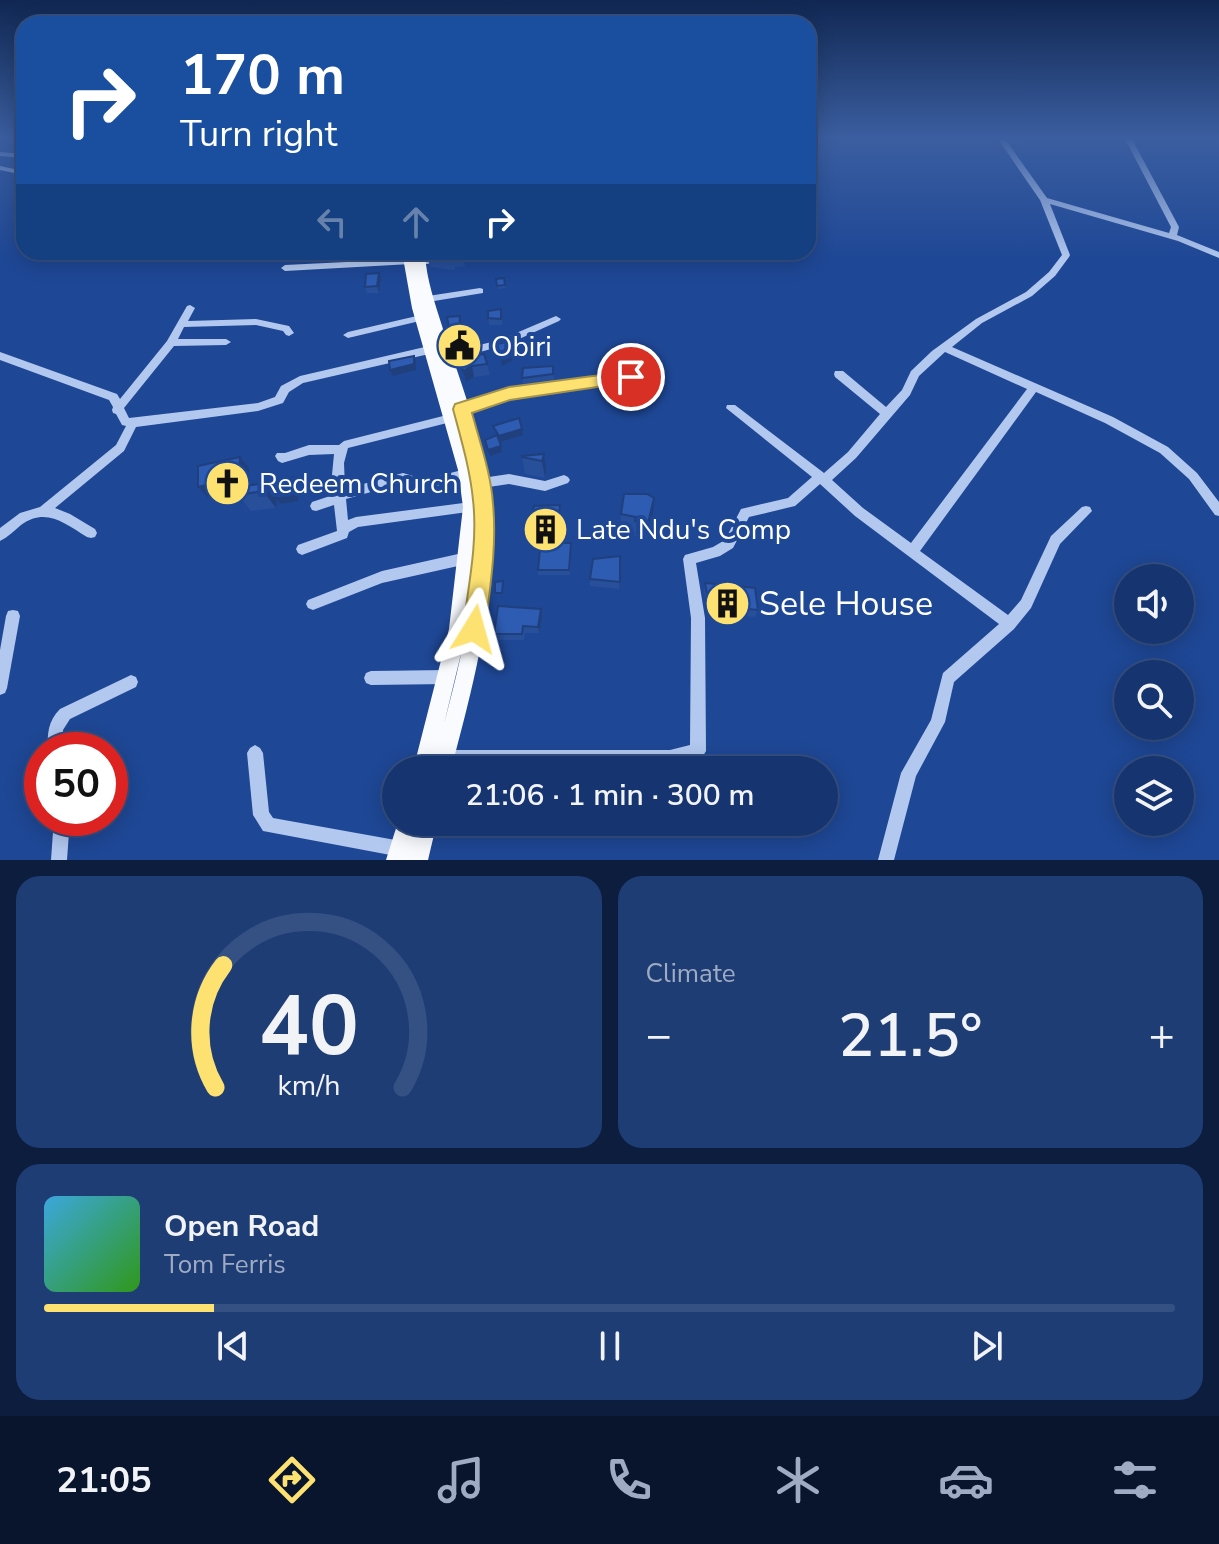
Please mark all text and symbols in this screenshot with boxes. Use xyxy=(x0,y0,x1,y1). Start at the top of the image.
text: 170 m xyxy=(180,37,345,114)
icon: right xyxy=(48,48,152,152)
text: Turn right xyxy=(180,110,337,159)
icon: left xyxy=(310,200,354,244)
icon: ahead xyxy=(394,200,438,244)
icon: right xyxy=(478,200,522,244)
public building icon: Obiri xyxy=(436,322,484,370)
place label: Obiri xyxy=(491,328,552,366)
pin xyxy=(597,343,665,411)
icon: arrive xyxy=(609,355,653,399)
church icon: Redeem Church xyxy=(204,459,252,507)
place label: Redeem Church xyxy=(259,465,459,503)
building icon: Late Ndu's Comp xyxy=(521,505,569,553)
place label: Late Ndu's Comp xyxy=(576,511,791,549)
map controls xyxy=(1114,564,1194,836)
button: sound xyxy=(1114,564,1194,644)
building icon: Sele House xyxy=(704,579,752,627)
place label: Sele House xyxy=(759,581,933,627)
position arrow xyxy=(432,587,516,671)
button: search xyxy=(1114,660,1194,740)
speed limit sign: 50 xyxy=(24,732,128,836)
button: layers xyxy=(1114,756,1194,836)
text: 21:06 · 1 min · 300 m xyxy=(465,775,755,816)
text: Climate xyxy=(646,956,736,991)
text: 40 xyxy=(259,970,359,1083)
text: 21.5° xyxy=(838,995,983,1077)
text: − xyxy=(646,1006,672,1066)
text: + xyxy=(1149,1006,1175,1066)
text: km/h xyxy=(277,1066,340,1105)
text: Open Road xyxy=(164,1206,319,1247)
text: Tom Ferris xyxy=(164,1247,286,1282)
icon: previous xyxy=(211,1324,255,1368)
icon: pause xyxy=(588,1324,632,1368)
icon: next xyxy=(965,1324,1009,1368)
icon: directions xyxy=(264,1452,320,1508)
icon: music xyxy=(433,1452,489,1508)
icon: phone xyxy=(601,1452,657,1508)
icon: climate xyxy=(770,1452,826,1508)
icon: car xyxy=(938,1452,994,1508)
icon: filters xyxy=(1107,1452,1163,1508)
text: 21:05 xyxy=(56,1456,152,1505)

